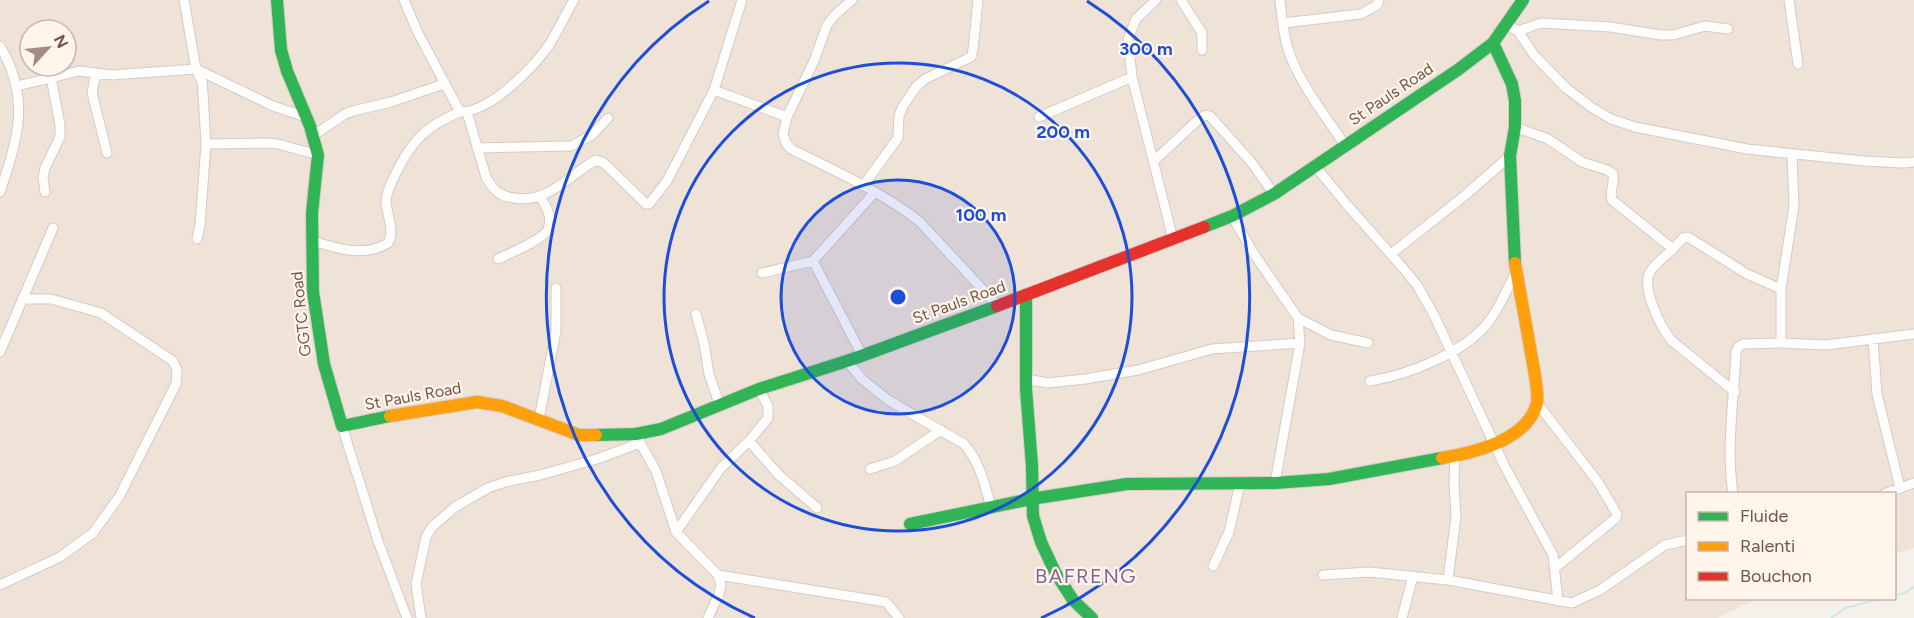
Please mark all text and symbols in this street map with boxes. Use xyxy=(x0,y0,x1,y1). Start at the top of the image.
north arrow xyxy=(18,18,78,78)
text: N xyxy=(50,32,72,51)
text: 300 m xyxy=(1119,38,1173,60)
street label: St Pauls Road xyxy=(1345,59,1437,129)
text: 200 m xyxy=(1036,121,1090,143)
text: 100 m xyxy=(956,204,1006,226)
street label: GGTC Road xyxy=(287,270,315,358)
street label: St Pauls Road xyxy=(910,276,1008,328)
centre of rings xyxy=(888,287,908,307)
street label: St Pauls Road xyxy=(363,378,463,414)
legend xyxy=(1686,492,1896,600)
text: Fluide xyxy=(1740,505,1789,527)
text: Ralenti xyxy=(1740,535,1795,557)
district label: BAFRENG xyxy=(1035,564,1137,588)
text: Bouchon xyxy=(1740,565,1812,587)

